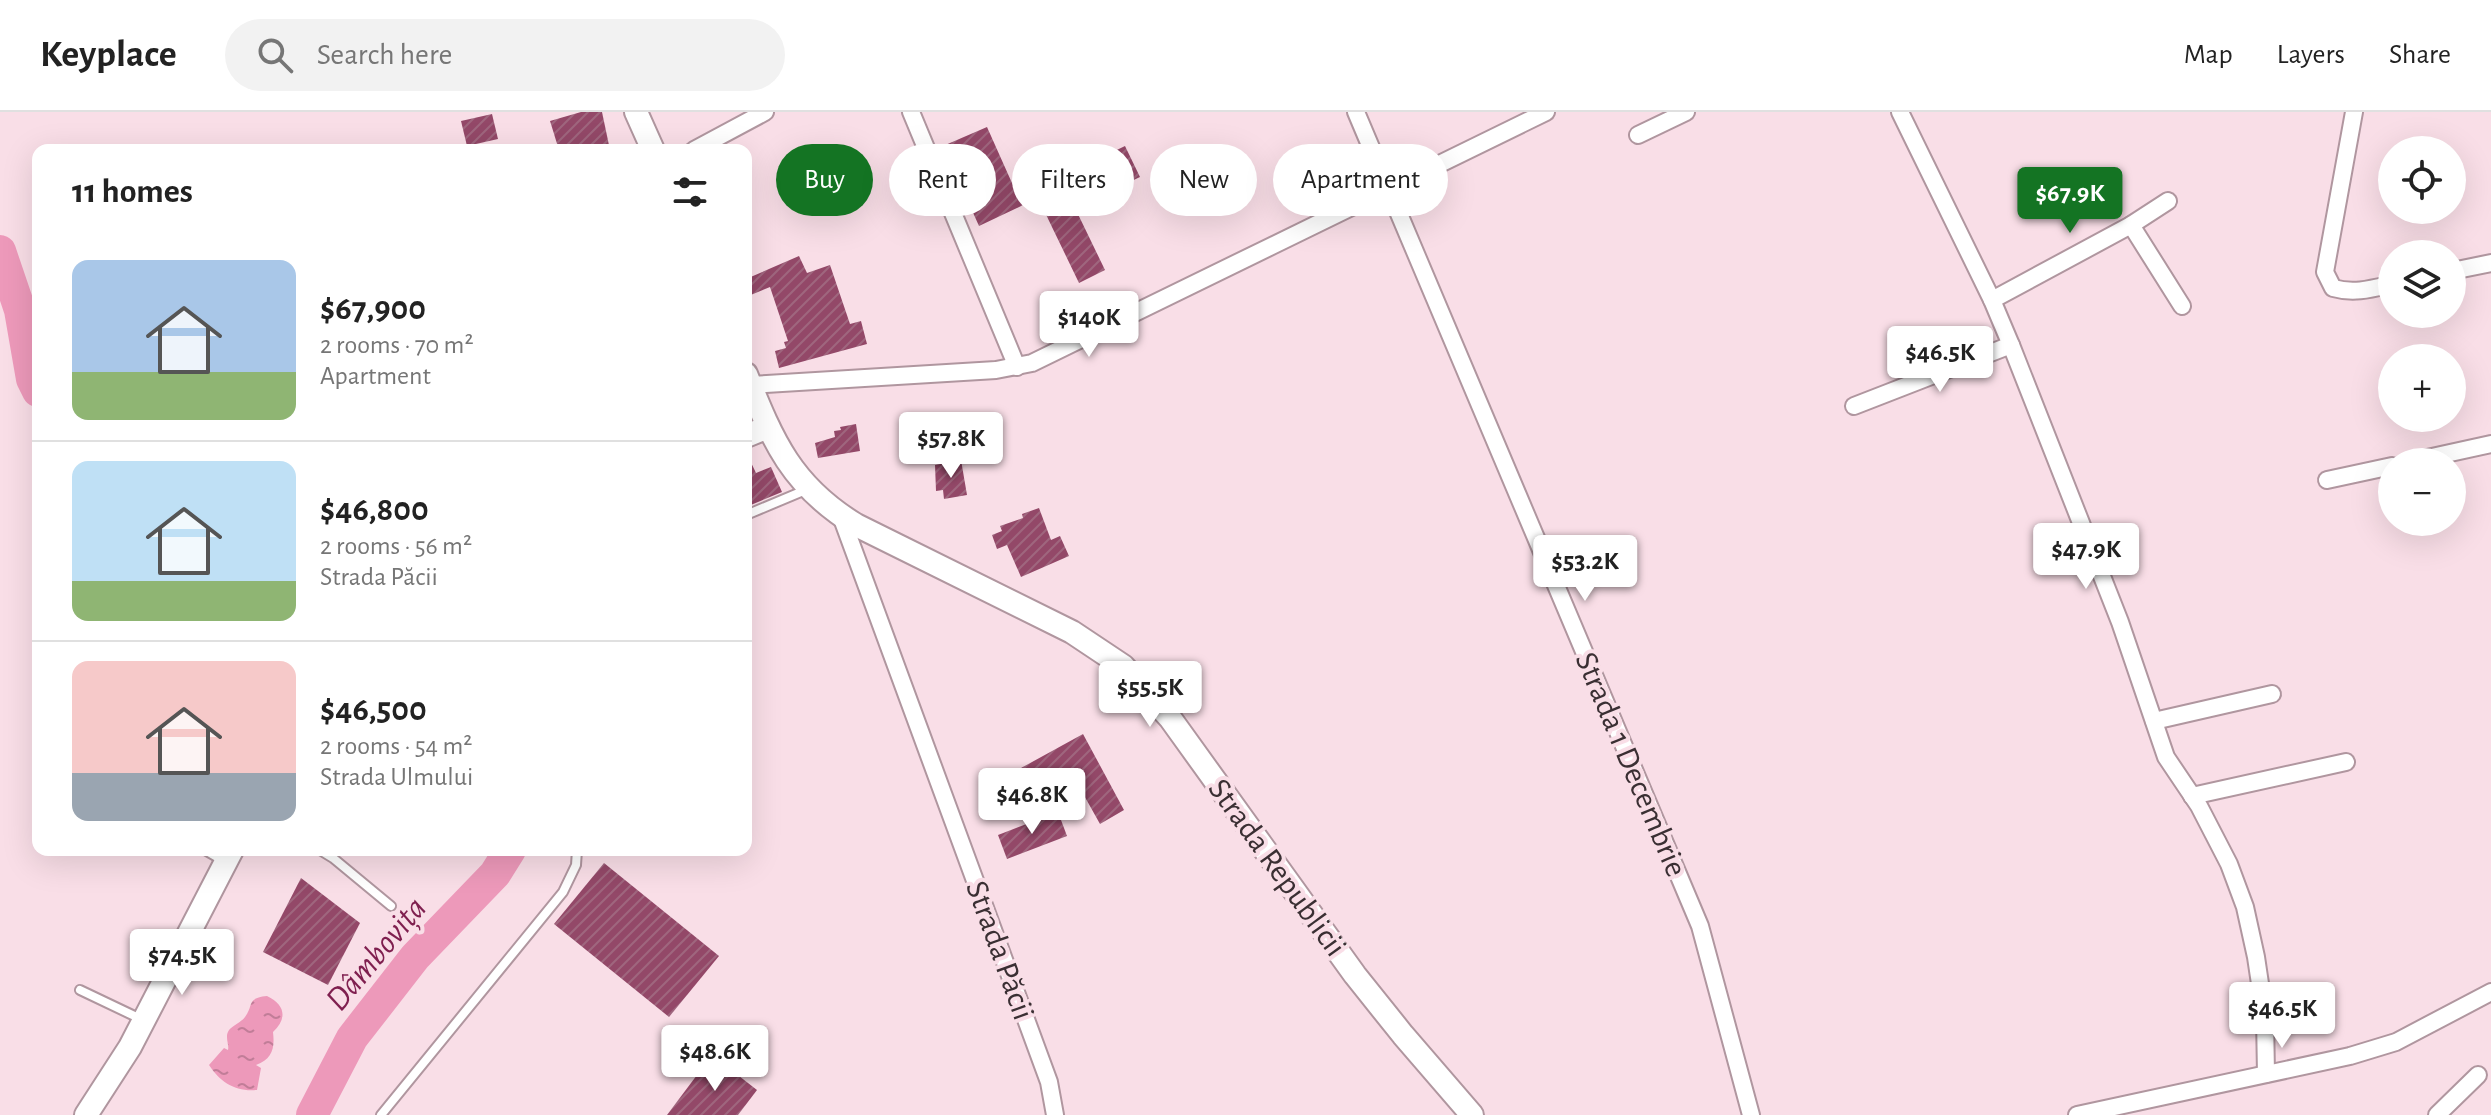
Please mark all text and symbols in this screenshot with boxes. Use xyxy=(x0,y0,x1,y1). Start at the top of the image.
search box xyxy=(225,19,785,91)
icon: search xyxy=(253,33,297,77)
text: Keyplace xyxy=(40,36,177,74)
text: Search here xyxy=(317,40,452,70)
text: Map xyxy=(2184,41,2233,69)
text: Layers xyxy=(2277,41,2345,69)
text: Share xyxy=(2389,41,2451,69)
map controls xyxy=(2378,136,2466,536)
button: locate xyxy=(2378,136,2466,224)
chip: Buy xyxy=(776,144,873,216)
chip: Rent xyxy=(889,144,996,216)
chip: Filters xyxy=(1012,144,1134,216)
chip: New xyxy=(1150,144,1257,216)
chip: Apartment xyxy=(1273,144,1448,216)
pin: $67.9K xyxy=(2005,167,2135,235)
icon: filters xyxy=(668,170,712,214)
text: 11 homes xyxy=(72,175,193,209)
text: $67.9K xyxy=(2035,180,2105,206)
button: layers xyxy=(2378,240,2466,328)
pin: $140K xyxy=(1033,291,1145,359)
icon: home xyxy=(136,292,232,388)
text: $67,900 xyxy=(320,292,426,326)
text: $140K xyxy=(1058,304,1120,330)
pin: $46.5K xyxy=(1875,326,2005,394)
text: 2 rooms · 70 m² xyxy=(320,332,473,358)
text: $46.5K xyxy=(1905,339,1975,365)
button: + xyxy=(2378,344,2466,432)
text: Apartment xyxy=(320,363,431,389)
pin: $57.8K xyxy=(886,412,1016,480)
text: $57.8K xyxy=(917,425,985,451)
button: − xyxy=(2378,448,2466,536)
icon: home xyxy=(136,493,232,589)
text: $46,800 xyxy=(320,493,429,527)
pin: $47.9K xyxy=(2021,523,2151,591)
text: 2 rooms · 56 m² xyxy=(320,533,472,559)
pin: $53.2K xyxy=(1520,535,1650,603)
text: $47.9K xyxy=(2051,536,2121,562)
text: $53.2K xyxy=(1551,548,1619,574)
text: Strada Păcii xyxy=(320,564,438,590)
street label: Strada 1 Decembrie xyxy=(1569,648,1693,881)
pin: $55.5K xyxy=(1085,661,1215,729)
text: $55.5K xyxy=(1117,674,1183,700)
icon: home xyxy=(136,693,232,789)
text: $46,500 xyxy=(320,693,427,727)
text: 2 rooms · 54 m² xyxy=(320,733,472,759)
text: Strada Ulmului xyxy=(320,764,473,790)
pin: $46.8K xyxy=(967,768,1097,836)
street label: Strada Republicii xyxy=(1202,773,1352,962)
text: $46.8K xyxy=(996,781,1068,807)
street label: Strada Păcii xyxy=(960,877,1040,1024)
water label: Dâmbovița xyxy=(320,891,435,1019)
pin: $74.5K xyxy=(117,929,247,997)
text: $74.5K xyxy=(148,942,216,968)
pin: $46.5K xyxy=(2217,982,2347,1050)
text: $46.5K xyxy=(2247,995,2317,1021)
pin: $48.6K xyxy=(650,1025,780,1093)
text: $48.6K xyxy=(679,1038,751,1064)

